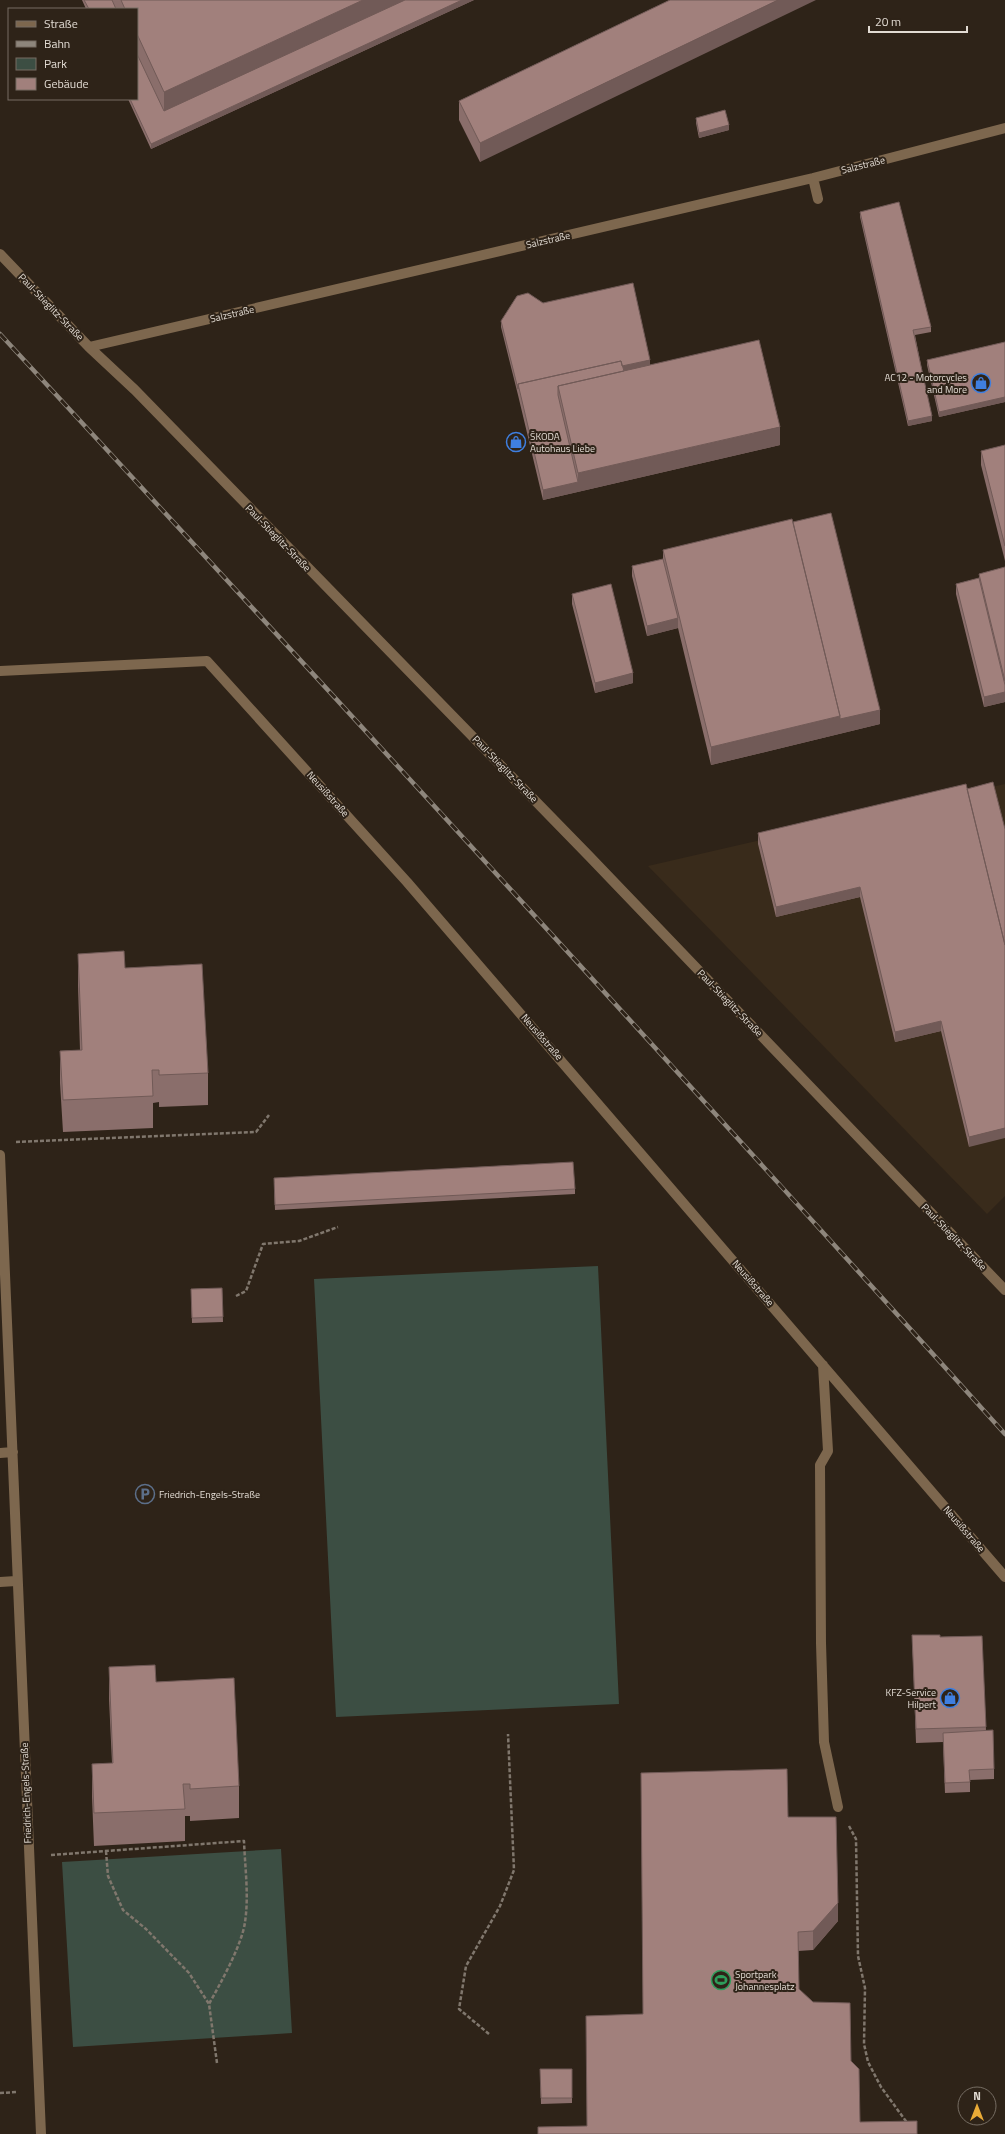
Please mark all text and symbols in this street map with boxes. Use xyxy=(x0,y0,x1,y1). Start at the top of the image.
legend xyxy=(8,8,138,100)
scale bar xyxy=(869,8,967,34)
text: 20 m xyxy=(875,12,901,31)
text: Straße xyxy=(44,14,78,33)
text: Bahn xyxy=(44,34,70,53)
text: Park xyxy=(44,54,67,73)
text: Gebäude xyxy=(44,74,89,93)
street label: Salzstraße xyxy=(839,152,887,178)
street label: Salzstraße xyxy=(525,228,571,252)
street label: Paul-Stieglitz-Straße xyxy=(15,270,87,344)
street label: Salzstraße xyxy=(209,302,255,326)
place label: AC12 - Motorcycles and More xyxy=(885,370,967,397)
shop icon: AC12 - Motorcycles and More xyxy=(970,372,992,394)
place label: ŠKODA Autohaus Liebe xyxy=(530,429,595,456)
shop icon: ŠKODA Autohaus Liebe xyxy=(505,431,527,453)
street label: Paul-Stieglitz-Straße xyxy=(242,501,314,575)
street label: Paul-Stieglitz-Straße xyxy=(469,732,541,806)
street label: Neusißstraße xyxy=(303,768,353,820)
street label: Paul-Stieglitz-Straße xyxy=(694,966,766,1040)
street label: Neusißstraße xyxy=(518,1011,566,1063)
street label: Paul-Stieglitz-Straße xyxy=(918,1200,990,1274)
street label: Neusißstraße xyxy=(729,1257,777,1309)
parking icon: Friedrich-Engels-Straße xyxy=(134,1483,156,1505)
place label: Friedrich-Engels-Straße xyxy=(159,1487,260,1502)
street label: Neusißstraße xyxy=(940,1503,988,1555)
place label: KFZ-Service Hilpert xyxy=(886,1685,936,1712)
shop icon: KFZ-Service Hilpert xyxy=(939,1687,961,1709)
street label: Friedrich-Engels-Straße xyxy=(17,1742,35,1844)
place label: Sportpark Johannesplatz xyxy=(735,1967,795,1994)
sports icon: Sportpark Johannesplatz xyxy=(710,1969,732,1991)
north arrow xyxy=(957,2086,997,2126)
text: N xyxy=(973,2088,981,2104)

